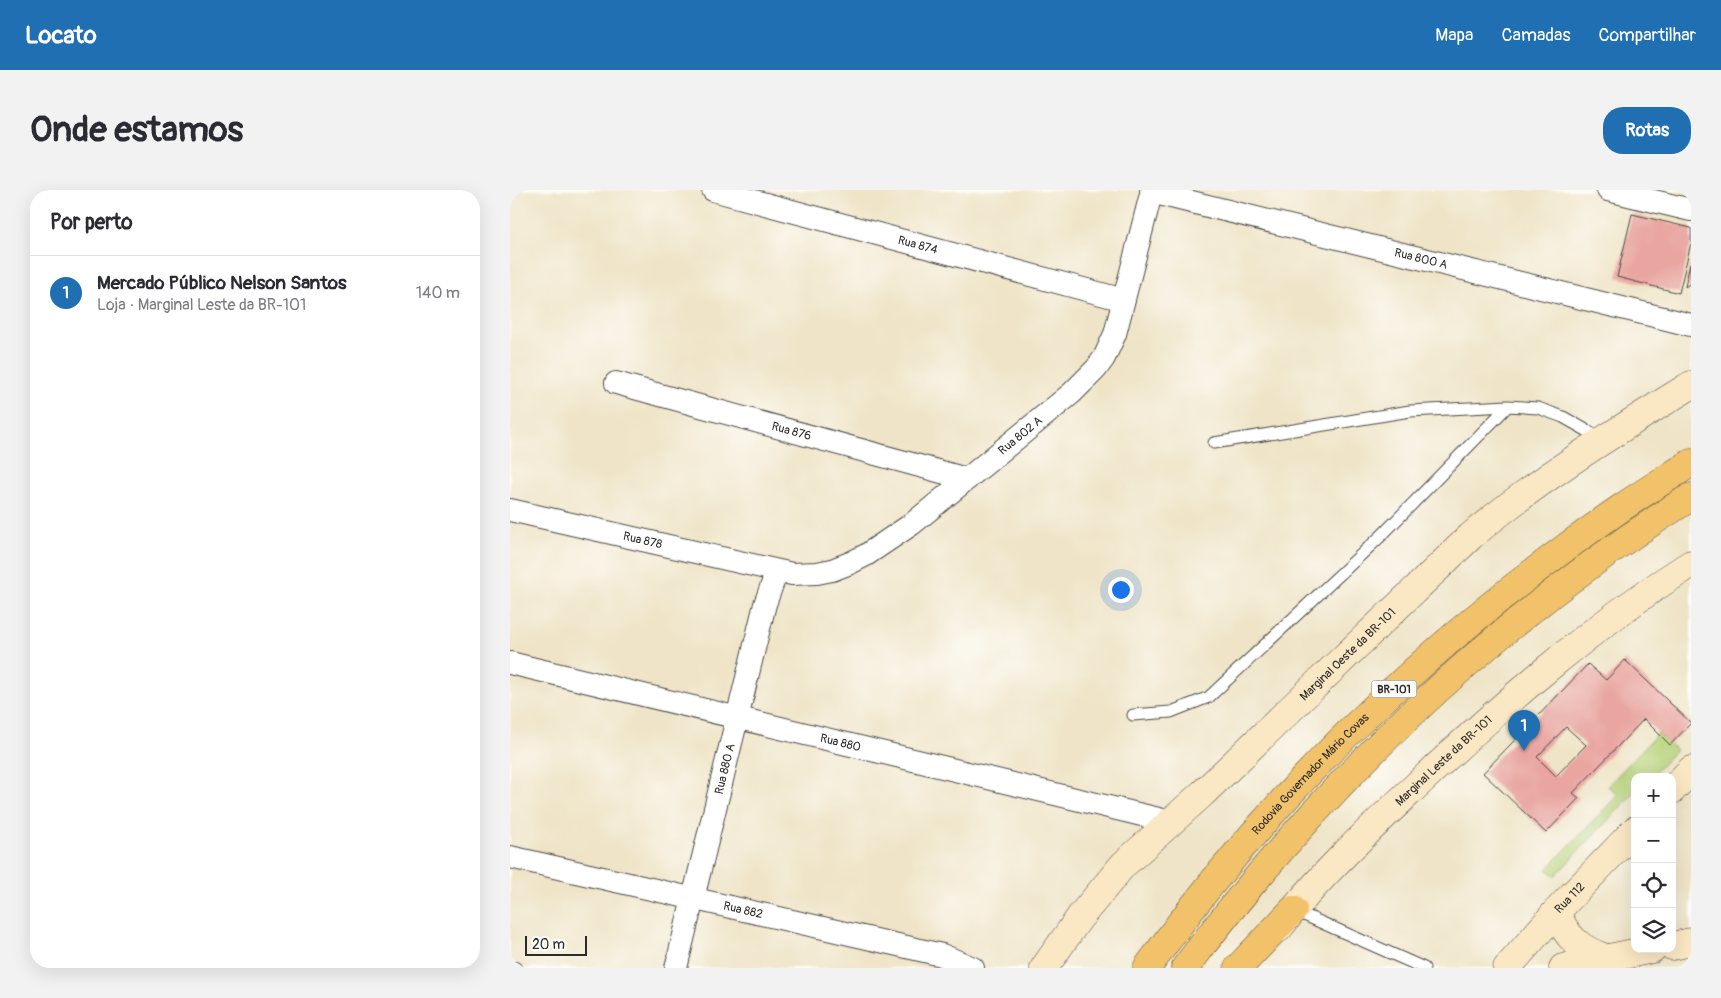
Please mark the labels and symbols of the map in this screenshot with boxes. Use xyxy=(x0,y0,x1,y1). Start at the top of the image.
street label: Rua 874 xyxy=(896,232,939,257)
street label: Rua 800 A xyxy=(1393,245,1449,272)
street label: Rua 802 A xyxy=(995,413,1045,458)
street label: Rua 876 xyxy=(770,418,813,444)
street label: Rua 878 xyxy=(622,528,664,552)
your location xyxy=(1108,577,1134,603)
street label: Marginal Oeste da BR-101 xyxy=(1296,605,1398,703)
road number: BR-101 xyxy=(1372,680,1416,698)
street label: Rodovia Governador Mário Covas xyxy=(1249,709,1372,838)
pin: 1 xyxy=(1508,710,1540,751)
street label: Marginal Leste da BR-101 xyxy=(1392,712,1495,809)
street label: Rua 880 xyxy=(819,730,863,755)
street label: Rua 880 A xyxy=(711,742,738,796)
street label: Rua 112 xyxy=(1551,879,1588,917)
street label: Rua 882 xyxy=(722,898,765,922)
scale bar xyxy=(525,933,588,956)

